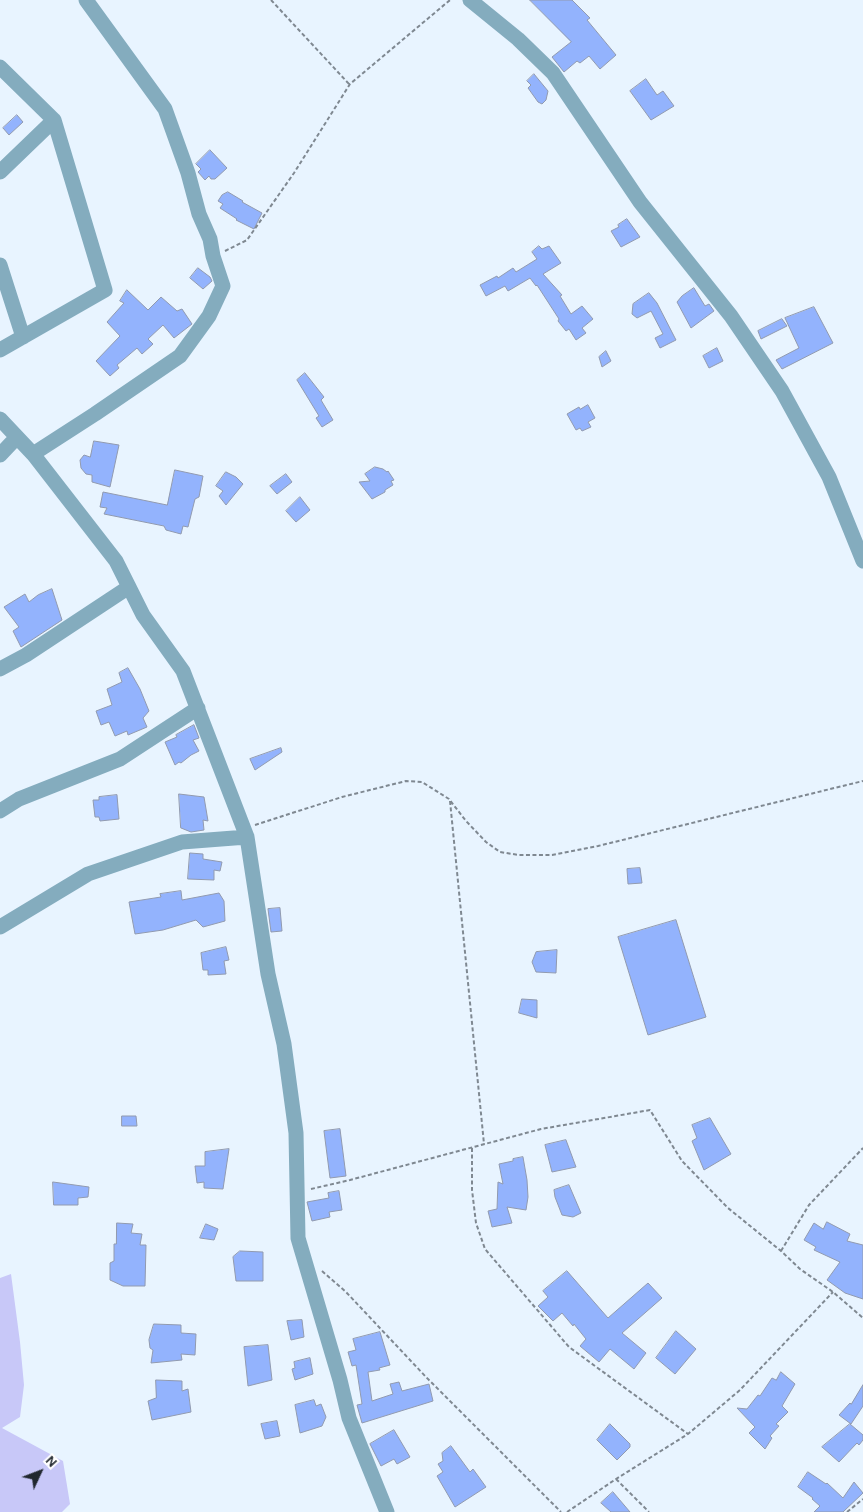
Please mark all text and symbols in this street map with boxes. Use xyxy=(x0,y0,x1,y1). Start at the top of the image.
north arrow xyxy=(15,1447,65,1497)
text: N xyxy=(42,1452,61,1471)

